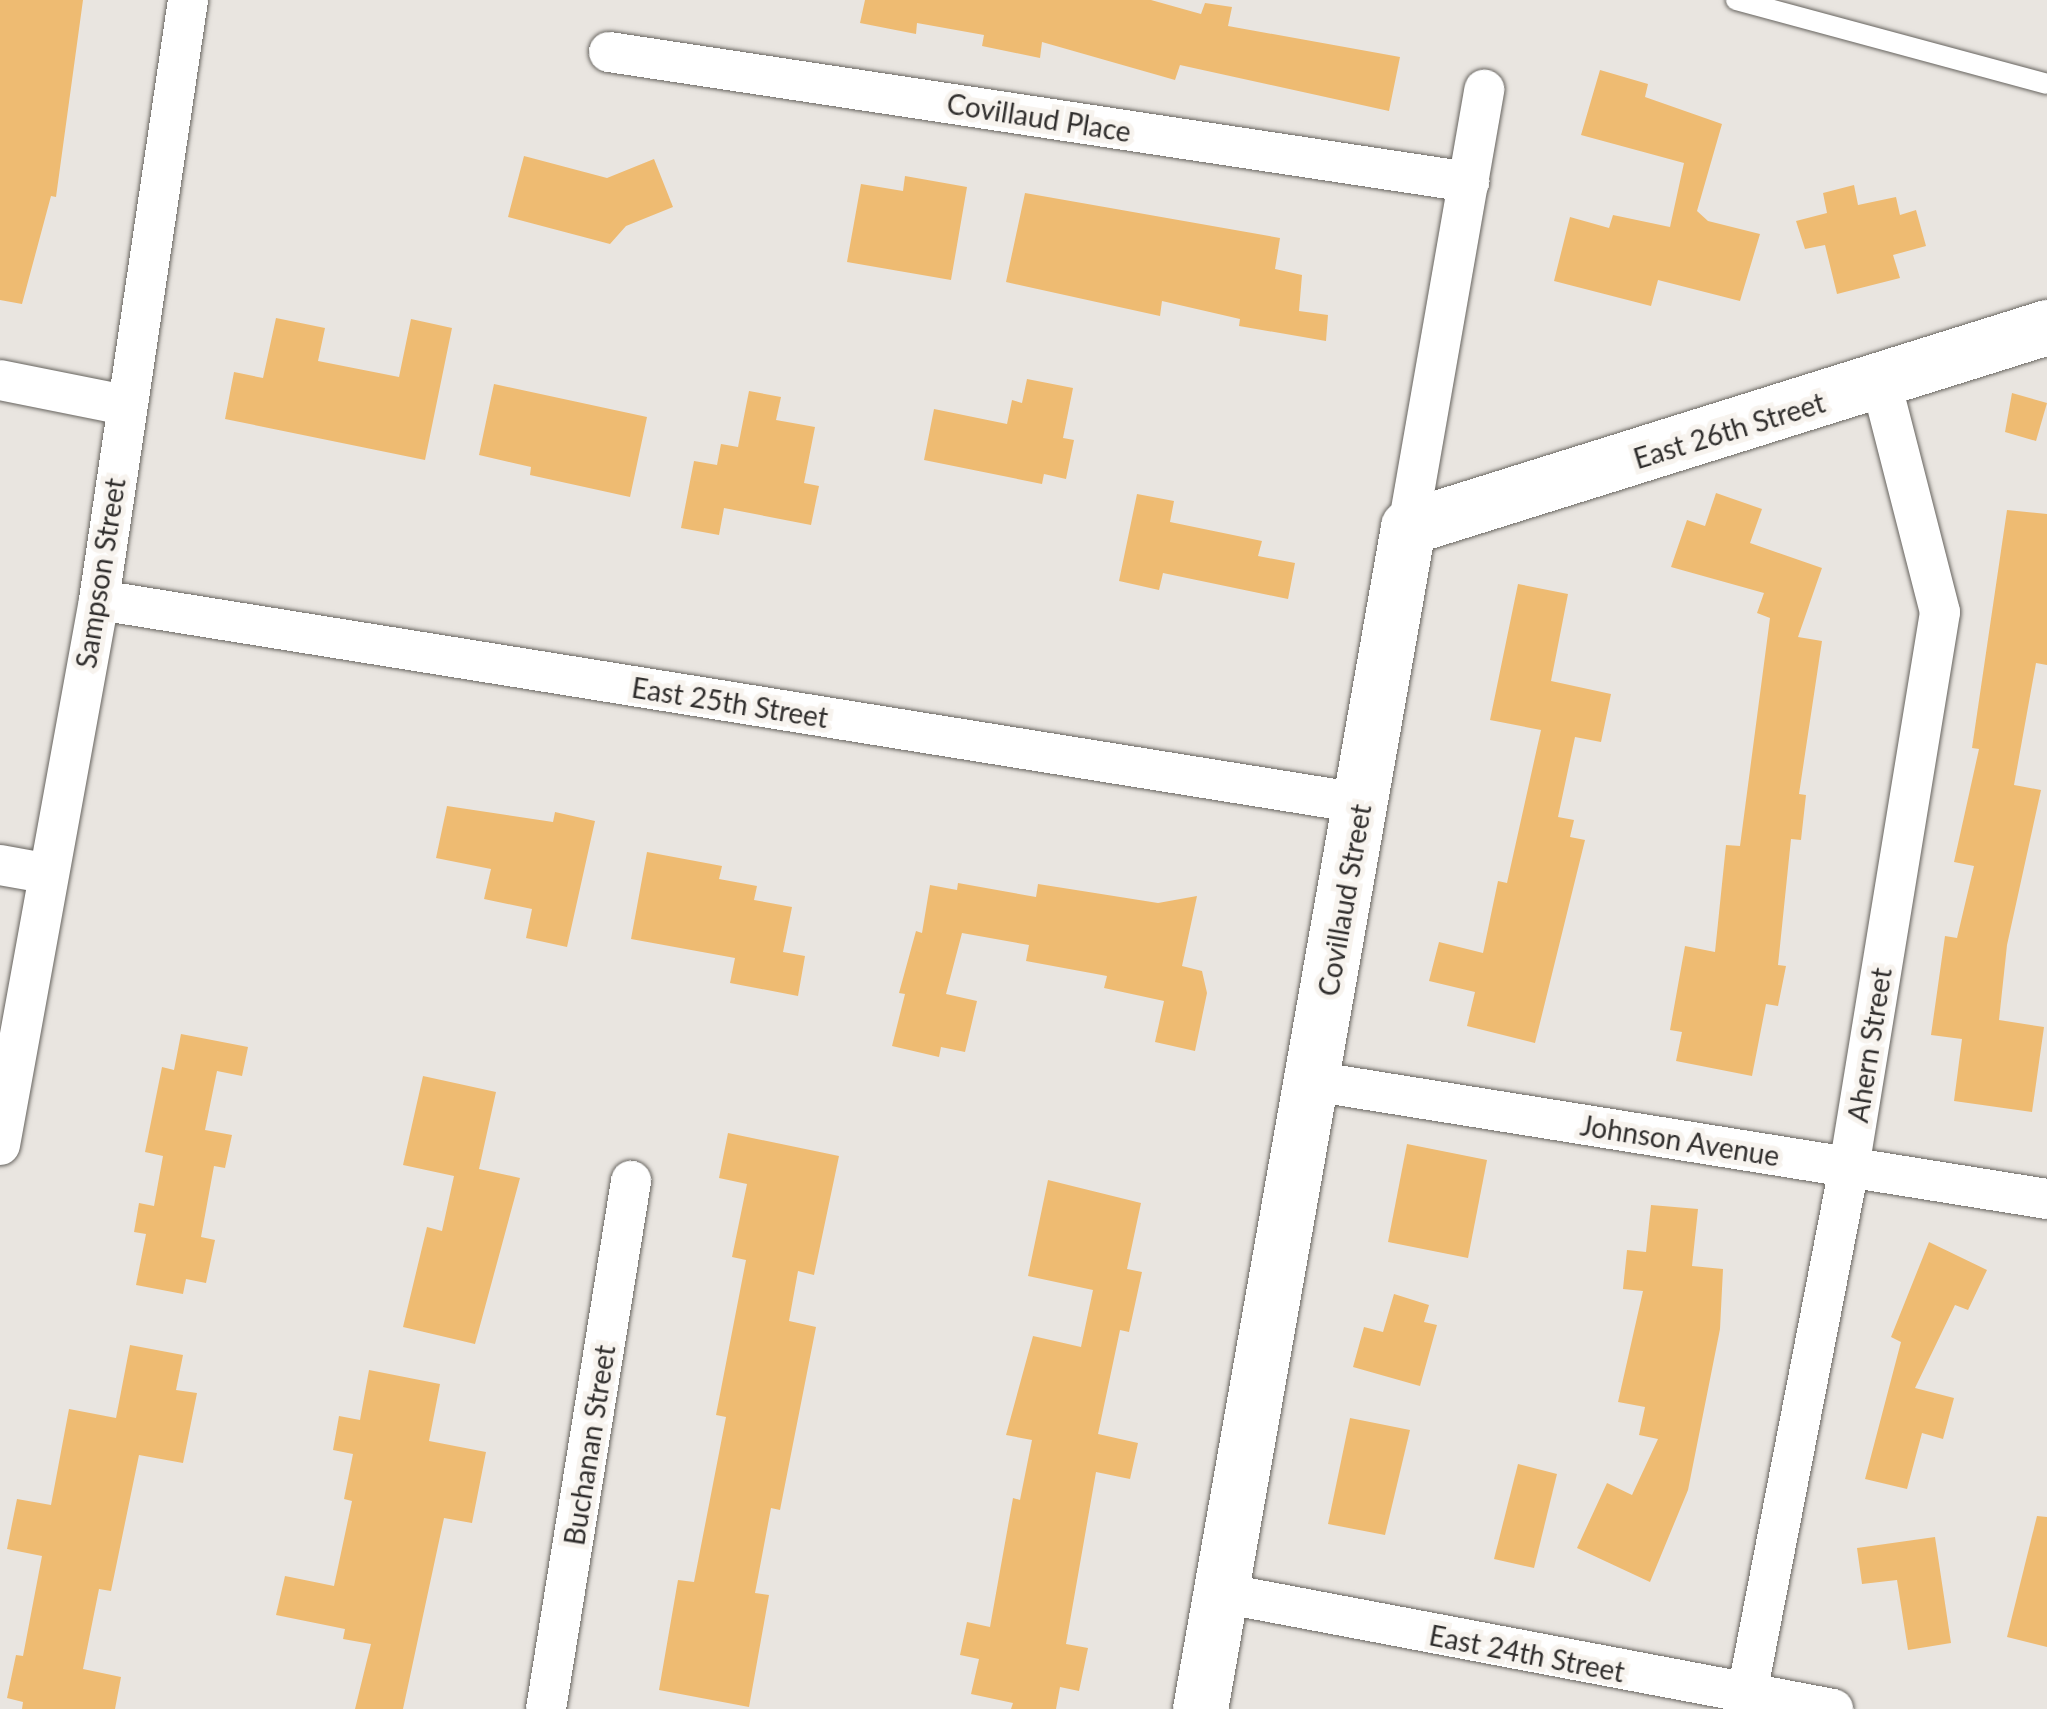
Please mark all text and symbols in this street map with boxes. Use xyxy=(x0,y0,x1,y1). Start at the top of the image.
street label: Covillaud Place xyxy=(945,86,1133,148)
street label: East 26th Street xyxy=(1629,385,1829,475)
street label: Sampson Street xyxy=(68,475,132,671)
street label: East 25th Street xyxy=(629,670,831,734)
street label: Covillaud Street xyxy=(1311,801,1377,999)
street label: Ahern Street xyxy=(1840,965,1898,1125)
street label: Johnson Avenue xyxy=(1578,1108,1782,1172)
street label: Buchanan Street xyxy=(557,1342,621,1548)
street label: East 24th Street xyxy=(1426,1618,1628,1688)

